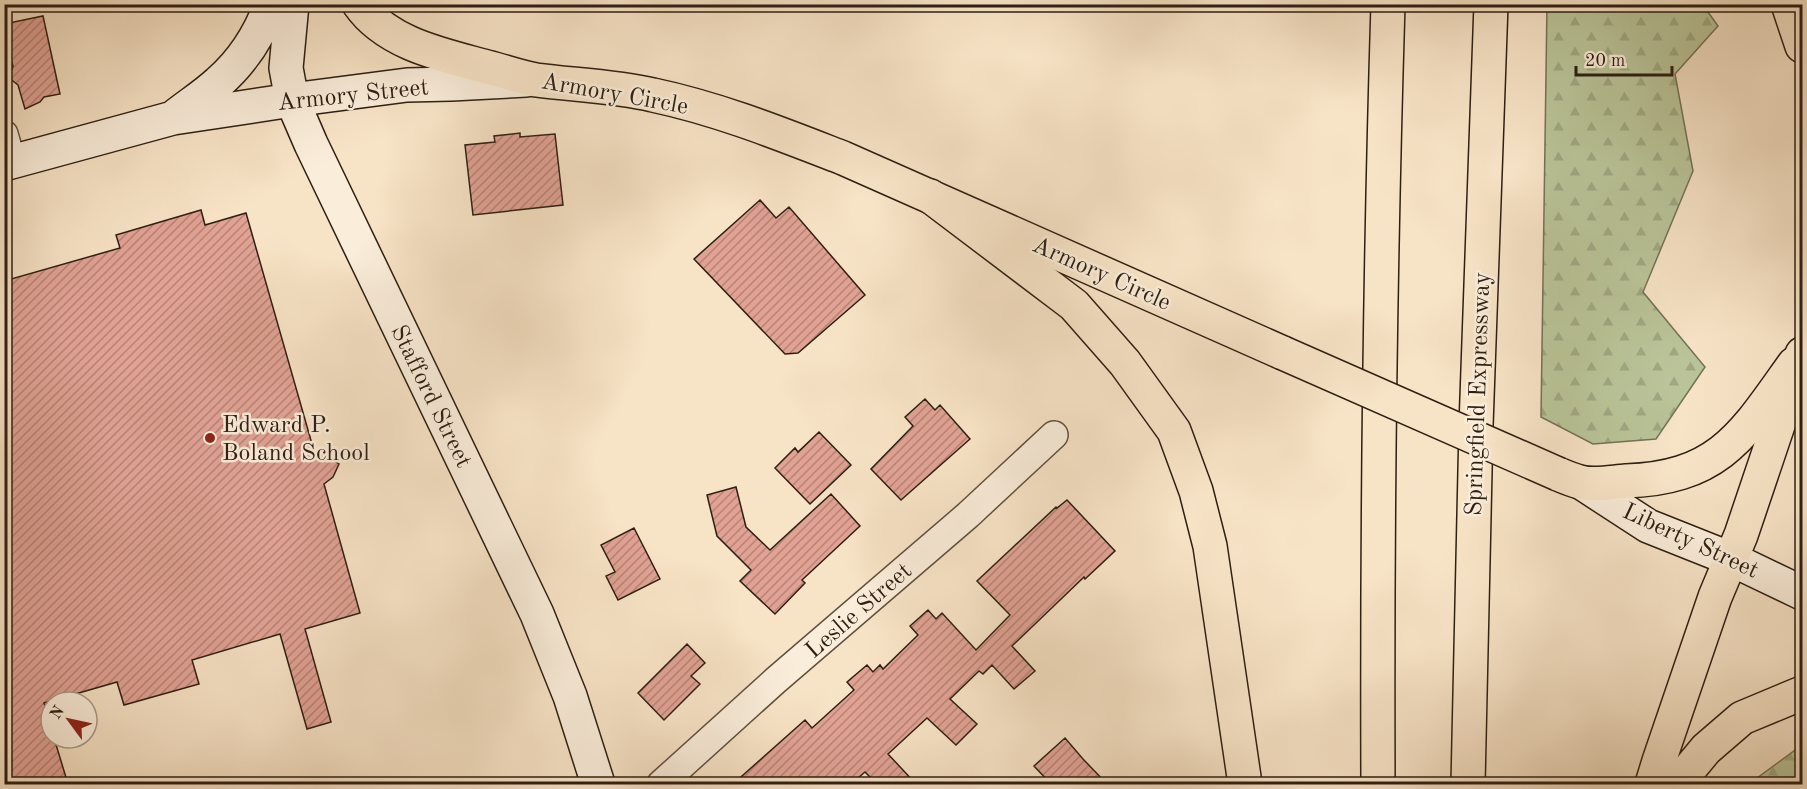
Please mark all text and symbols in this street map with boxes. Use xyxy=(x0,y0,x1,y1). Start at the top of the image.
scale bar xyxy=(1576,39,1672,77)
text: 20 m xyxy=(1585,52,1625,70)
street label: Armory Circle xyxy=(539,70,690,120)
street label: Armory Street xyxy=(276,76,430,116)
street label: Armory Circle xyxy=(1028,234,1174,316)
street label: Springfield Expressway xyxy=(1463,271,1495,517)
street label: Stafford Street xyxy=(385,322,475,472)
place label: Edward P. Boland School xyxy=(222,414,370,466)
marker: Edward P. Boland School xyxy=(203,431,217,445)
street label: Liberty Street xyxy=(1618,500,1762,584)
street label: Leslie Street xyxy=(802,559,917,664)
north arrow xyxy=(39,690,99,750)
text: N xyxy=(48,703,69,722)

